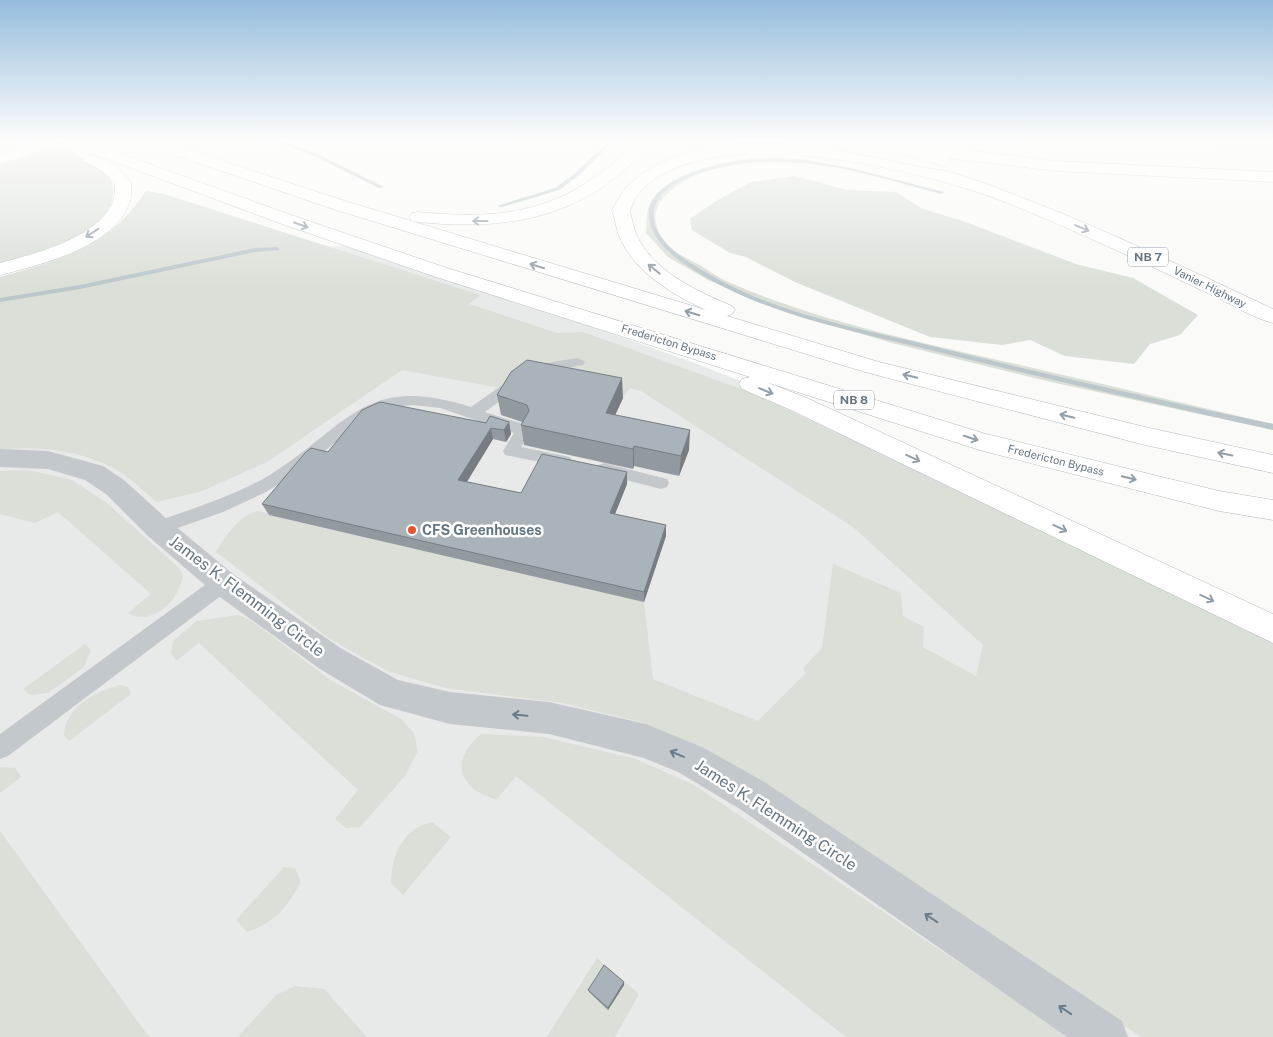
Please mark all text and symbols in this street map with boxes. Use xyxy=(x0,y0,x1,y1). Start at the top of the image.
one-way arrow xyxy=(472,216,488,226)
one-way arrow xyxy=(293,220,309,230)
one-way arrow xyxy=(1074,224,1089,234)
one-way arrow xyxy=(85,228,99,239)
road number: NB 7 xyxy=(1128,248,1168,266)
one-way arrow xyxy=(529,260,545,270)
one-way arrow xyxy=(647,264,661,274)
street label: Vanier Highway xyxy=(1172,264,1249,310)
one-way arrow xyxy=(685,308,701,318)
street label: Fredericton Bypass xyxy=(620,322,718,362)
one-way arrow xyxy=(902,371,918,381)
one-way arrow xyxy=(757,387,773,396)
road number: NB 8 xyxy=(834,390,874,410)
one-way arrow xyxy=(1060,411,1076,421)
one-way arrow xyxy=(963,434,979,443)
street label: Fredericton Bypass xyxy=(1007,442,1106,478)
one-way arrow xyxy=(1218,448,1234,458)
one-way arrow xyxy=(905,454,920,463)
one-way arrow xyxy=(1120,474,1136,484)
place label: CFS Greenhouses xyxy=(422,522,542,538)
marker: CFS Greenhouses xyxy=(406,524,418,536)
one-way arrow xyxy=(1052,524,1067,533)
street label: James K. Flemming Circle xyxy=(166,531,328,661)
one-way arrow xyxy=(1199,594,1214,603)
one-way arrow xyxy=(512,710,528,720)
one-way arrow xyxy=(670,749,685,759)
street label: James K. Flemming Circle xyxy=(691,755,861,875)
one-way arrow xyxy=(924,913,938,923)
one-way arrow xyxy=(1058,1004,1072,1015)

